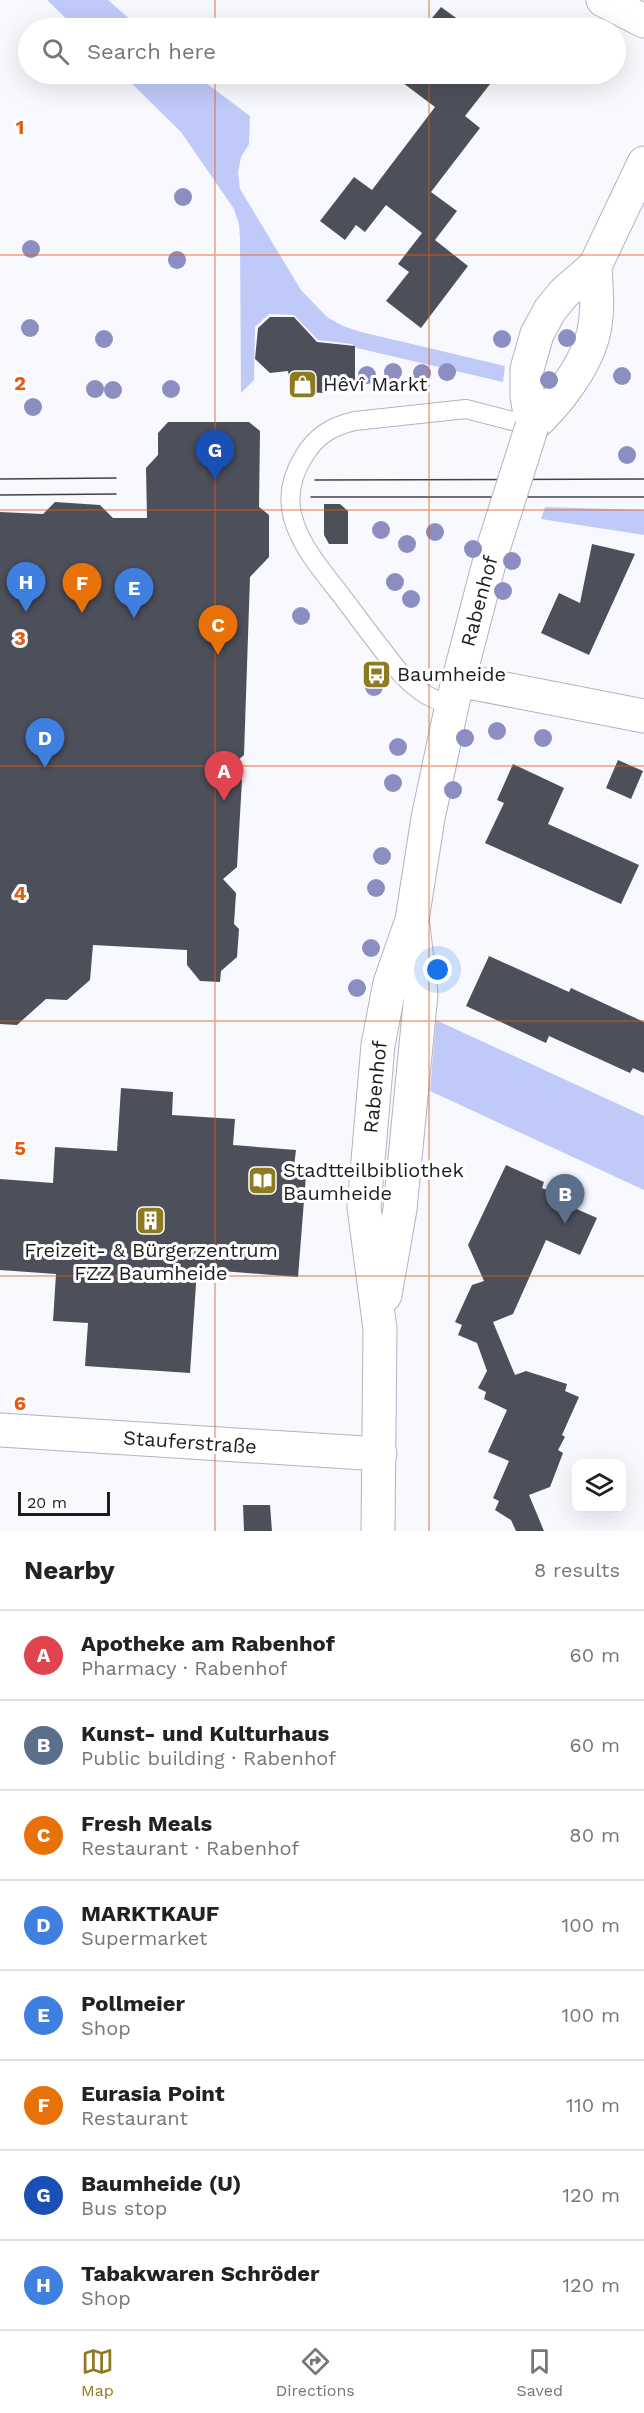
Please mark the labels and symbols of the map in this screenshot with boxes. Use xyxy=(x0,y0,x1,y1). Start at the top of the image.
text: 1 xyxy=(16,115,24,139)
shop icon: Hêvî Markt xyxy=(286,368,318,400)
text: 2 xyxy=(14,371,26,395)
place label: Hêvî Markt xyxy=(323,372,428,396)
pin: G xyxy=(196,430,234,480)
street label: Rabenhof xyxy=(455,553,503,649)
pin: H xyxy=(6,562,46,612)
pin: F xyxy=(62,564,101,613)
pin: E xyxy=(114,568,154,618)
pin: C xyxy=(198,606,238,655)
text: 3 xyxy=(14,626,26,650)
bus stop icon: Baumheide xyxy=(360,658,392,690)
place label: Baumheide xyxy=(397,662,506,686)
pin: D xyxy=(26,718,64,768)
pin: A xyxy=(204,752,244,801)
text: 4 xyxy=(14,881,27,905)
your location xyxy=(423,955,452,984)
street label: Rabenhof xyxy=(358,1039,392,1135)
text: 5 xyxy=(14,1136,26,1160)
place label: Stadtteilbibliothek Baumheide xyxy=(283,1158,464,1205)
library icon: Stadtteilbibliothek Baumheide xyxy=(246,1165,278,1197)
pin: B xyxy=(546,1174,584,1224)
building icon: Freizeit- & Bürgerzentrum FZZ Baumheide xyxy=(135,1204,167,1236)
place label: Freizeit- & Bürgerzentrum FZZ Baumheide xyxy=(24,1238,278,1285)
text: 6 xyxy=(14,1391,26,1415)
street label: Stauferstraße xyxy=(122,1425,258,1459)
scale bar xyxy=(18,1489,110,1516)

